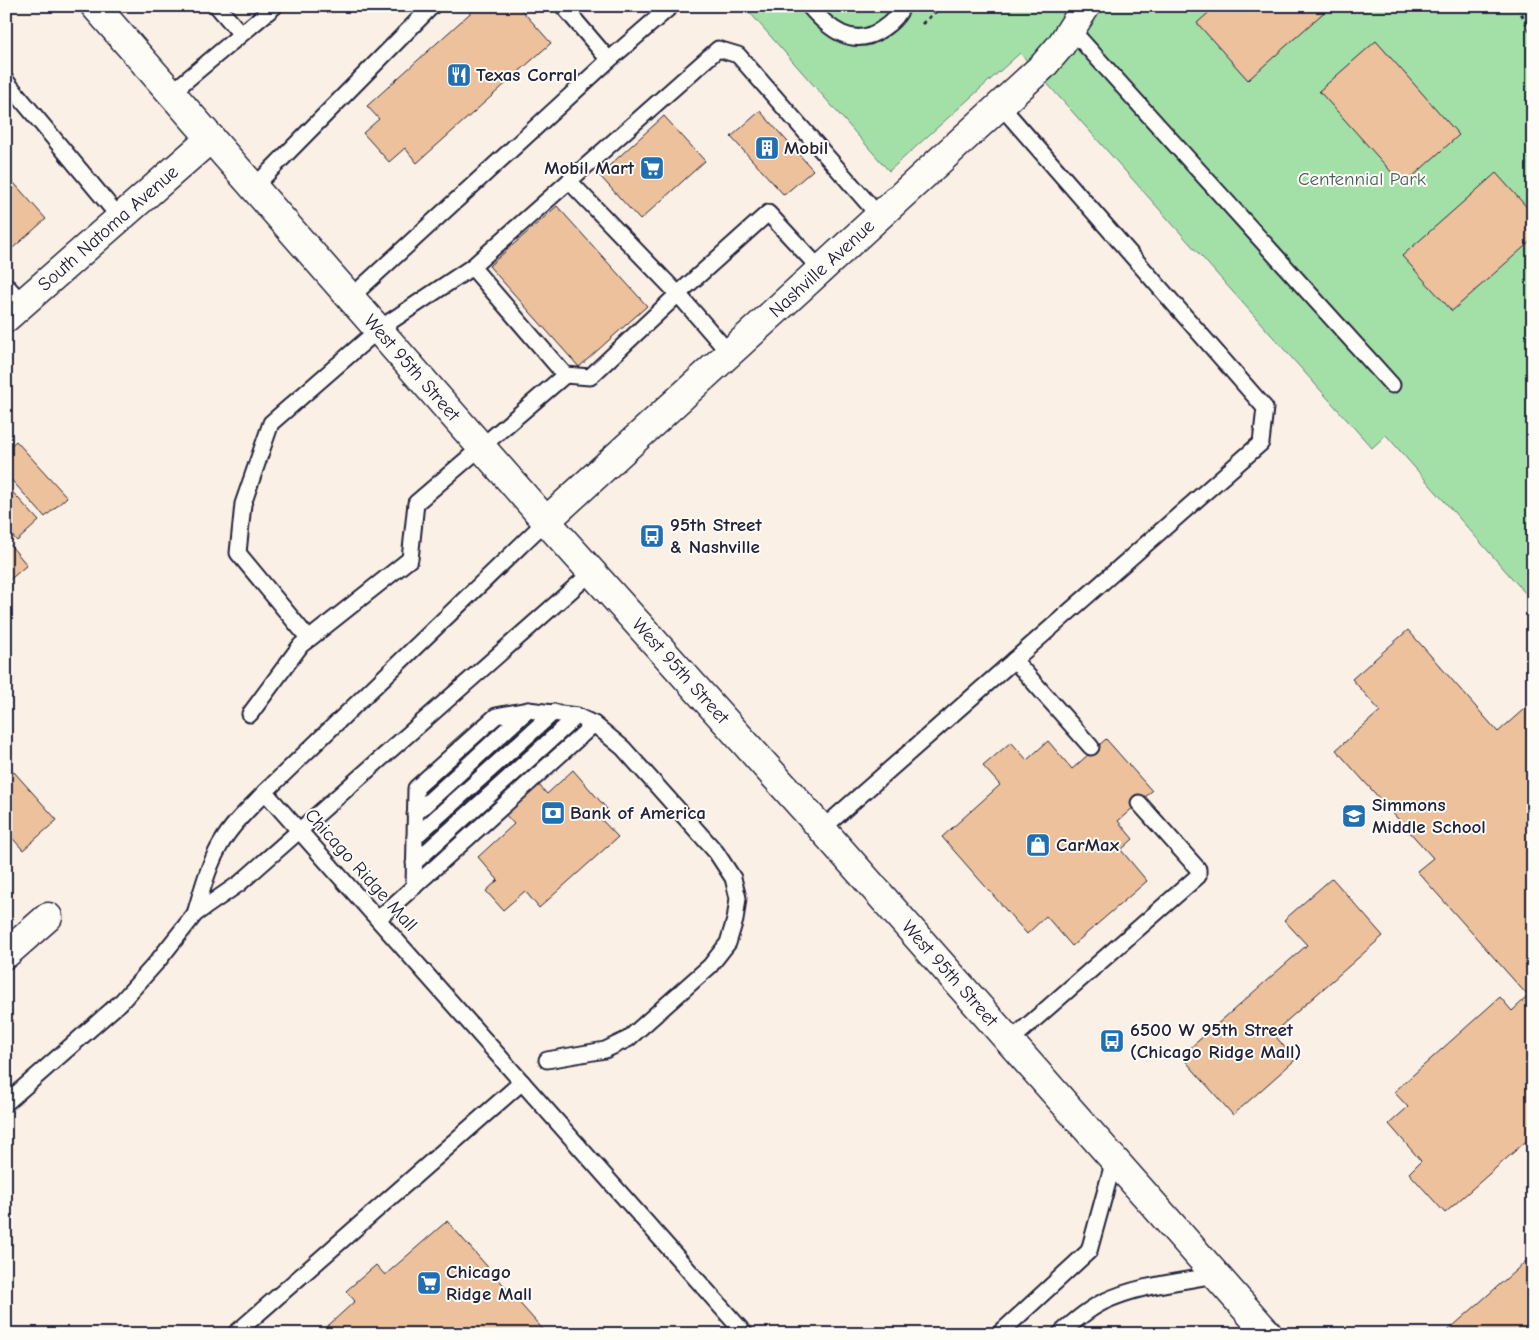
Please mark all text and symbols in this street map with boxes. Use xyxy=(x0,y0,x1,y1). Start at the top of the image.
restaurant icon: Texas Corral xyxy=(446,62,472,88)
place label: Texas Corral xyxy=(476,64,577,86)
building icon: Mobil xyxy=(754,135,780,161)
place label: Mobil xyxy=(784,137,828,159)
supermarket icon: Mobil Mart xyxy=(639,155,665,181)
place label: Mobil Mart xyxy=(544,157,635,179)
street label: South Natoma Avenue xyxy=(34,161,183,296)
park label: Centennial Park xyxy=(1298,168,1427,190)
street label: Nashville Avenue xyxy=(765,215,879,322)
street label: West 95th Street xyxy=(359,310,465,426)
place label: 95th Street & Nashville xyxy=(670,514,762,558)
bus stop icon: 95th Street & Nashville xyxy=(639,523,665,549)
street label: West 95th Street xyxy=(627,614,734,729)
place label: Simmons Middle School xyxy=(1372,794,1486,838)
bank icon: Bank of America xyxy=(540,800,566,826)
place label: Bank of America xyxy=(570,802,706,824)
school or university icon: Simmons Middle School xyxy=(1341,803,1367,829)
street label: Chicago Ridge Mall xyxy=(300,804,422,936)
shop icon: CarMax xyxy=(1025,832,1051,858)
place label: CarMax xyxy=(1056,834,1120,856)
street label: West 95th Street xyxy=(897,916,1003,1032)
place label: 6500 W 95th Street (Chicago Ridge Mall) xyxy=(1130,1019,1301,1063)
bus stop icon: 6500 W 95th Street (Chicago Ridge Mall) xyxy=(1099,1028,1125,1054)
place label: Chicago Ridge Mall xyxy=(446,1261,532,1305)
supermarket icon: Chicago Ridge Mall xyxy=(416,1270,442,1296)

